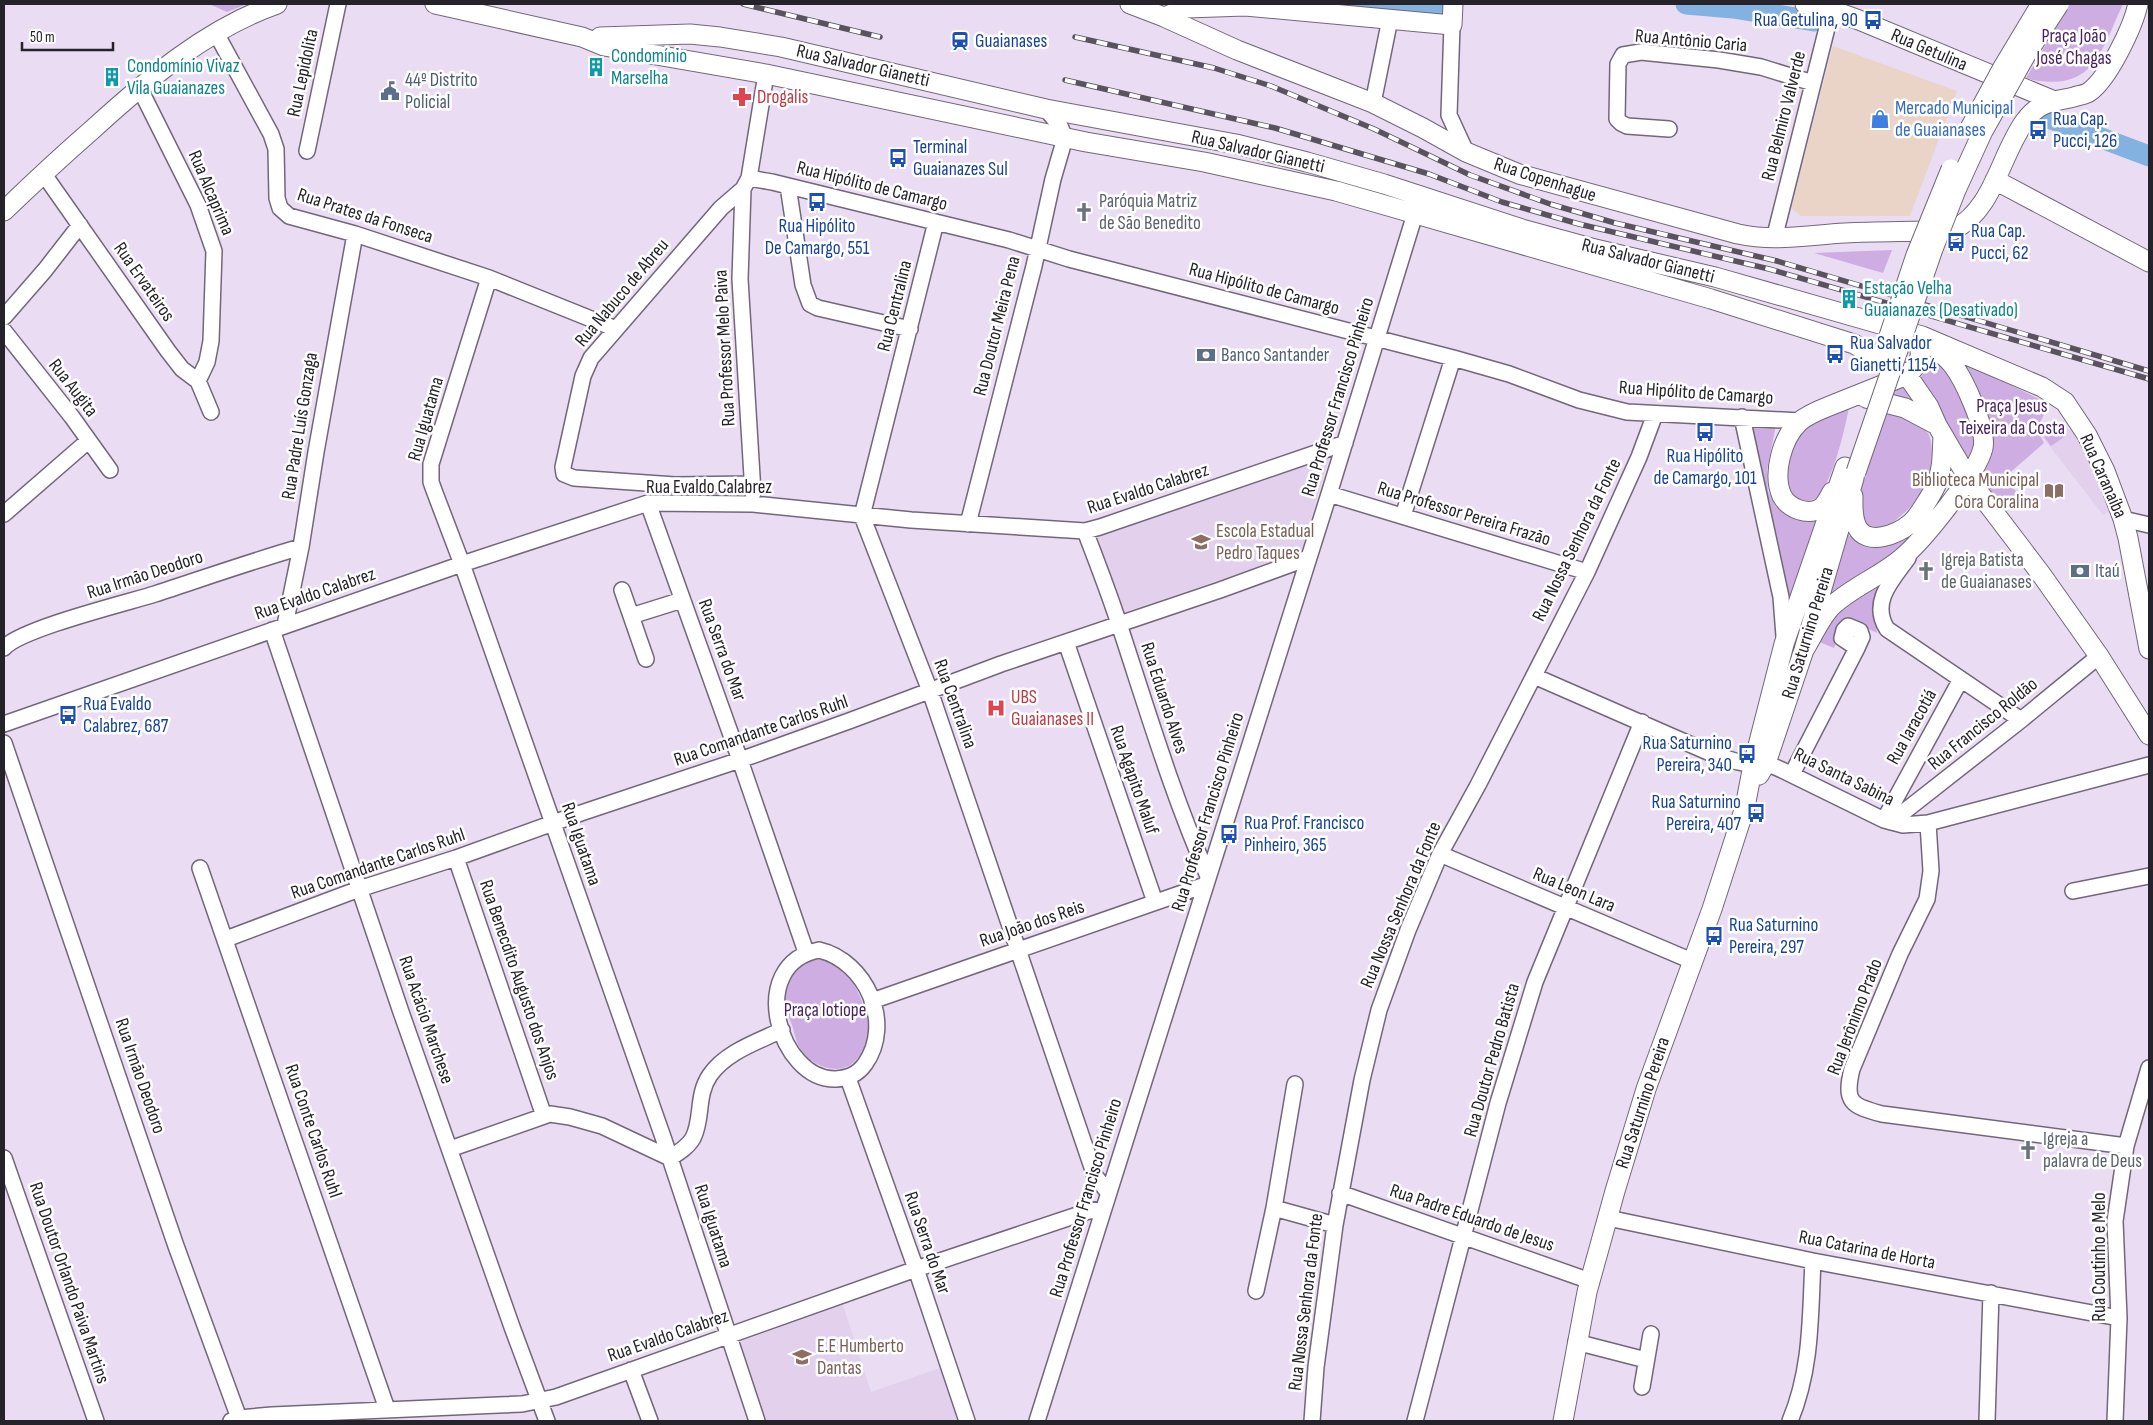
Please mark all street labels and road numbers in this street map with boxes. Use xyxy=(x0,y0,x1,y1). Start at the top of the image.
street label: Rua Getulina xyxy=(1887,24,1971,76)
street label: Rua Antônio Caria xyxy=(1634,25,1748,57)
street label: Rua Lepidolita xyxy=(282,27,324,119)
street label: Rua Salvador Gianetti xyxy=(794,40,932,92)
street label: Rua Belmiro Valverde xyxy=(1757,49,1811,183)
street label: Rua Salvador Gianetti xyxy=(1189,126,1327,178)
street label: Rua Alcaprima xyxy=(183,147,239,239)
street label: Rua Copenhague xyxy=(1491,153,1599,207)
street label: Rua Hipólito de Camargo xyxy=(794,156,950,216)
street label: Rua Prates da Fonseca xyxy=(294,183,436,249)
street label: Rua Salvador Gianetti xyxy=(1579,233,1717,289)
street label: Rua Nabuco de Abreu xyxy=(570,234,674,352)
street label: Rua Ervateiros xyxy=(108,238,180,326)
street label: Rua Doutor Meira Pena xyxy=(969,254,1025,398)
street label: Rua Centralina xyxy=(873,258,917,354)
street label: Rua Hipólito de Camargo xyxy=(1186,258,1342,320)
street label: Rua Professor Melo Paiva xyxy=(709,269,741,427)
street label: Rua Professor Francisco Pinheiro xyxy=(1297,295,1379,499)
street label: Rua Padre Luís Gonzaga xyxy=(277,351,323,501)
street label: Rua Augita xyxy=(43,354,103,422)
street label: Rua Iguatama xyxy=(403,374,449,464)
street label: Rua Hipólito de Camargo xyxy=(1618,376,1774,410)
street label: Rua Caranaíba xyxy=(2074,430,2132,522)
street label: Rua Nossa Senhora da Fonte xyxy=(1528,455,1626,625)
street label: Rua Evaldo Calabrez xyxy=(1084,459,1212,519)
street label: Rua Evaldo Calabrez xyxy=(646,476,772,499)
street label: Rua Professor Pereira Frazão xyxy=(1375,477,1553,551)
street label: Rua Irmão Deodoro xyxy=(84,545,206,605)
street label: Rua Evaldo Calabrez xyxy=(252,563,379,625)
street label: Rua Saturnino Pereira xyxy=(1777,564,1839,702)
street label: Rua Serra do Mar xyxy=(693,596,751,705)
street label: Rua Eduardo Alves xyxy=(1135,640,1193,757)
street label: Rua Centralina xyxy=(928,656,982,752)
street label: Rua Francisco Roldão xyxy=(1924,673,2042,775)
street label: Rua Iaracotiá xyxy=(1882,685,1942,769)
street label: Rua Comandante Carlos Ruhl xyxy=(671,690,851,772)
street label: Rua Professor Francisco Pinheiro xyxy=(1167,710,1249,914)
street label: Rua Agapito Maluf xyxy=(1105,723,1164,838)
street label: Rua Santa Sabina xyxy=(1790,743,1898,811)
street label: Rua Iguatama xyxy=(556,799,606,889)
street label: Rua Nossa Senhora da Fonte xyxy=(1356,818,1446,992)
street label: Rua Comandante Carlos Ruhl xyxy=(288,823,468,905)
street label: Rua Leon Lara xyxy=(1529,862,1619,918)
street label: Rua Benecdito Augusto dos Anjos xyxy=(474,877,564,1083)
street label: Rua João dos Reis xyxy=(977,895,1088,953)
street label: Rua Acácio Marchese xyxy=(393,953,459,1087)
street label: Rua Jerônimo Prado xyxy=(1822,956,1888,1078)
street label: Rua Doutor Pedro Batista xyxy=(1459,980,1525,1140)
street label: Rua Irmão Deodoro xyxy=(110,1015,170,1137)
street label: Rua Saturnino Pereira xyxy=(1611,1034,1675,1172)
street label: Rua Conte Carlos Ruhl xyxy=(279,1061,347,1201)
street label: Rua Professor Francisco Pinheiro xyxy=(1045,1096,1127,1300)
street label: Rua Doutor Orlando Paiva Martins xyxy=(24,1179,114,1387)
street label: Rua Padre Eduardo de Jesus xyxy=(1387,1179,1557,1257)
street label: Rua Iguatama xyxy=(689,1181,737,1271)
street label: Rua Serra do Mar xyxy=(899,1189,955,1298)
street label: Rua Coutinho e Melo xyxy=(2088,1192,2111,1322)
street label: Rua Nossa Senhora da Fonte xyxy=(1284,1212,1328,1392)
street label: Rua Catarina de Horta xyxy=(1797,1225,1937,1275)
street label: Rua Evaldo Calabrez xyxy=(605,1305,732,1367)

